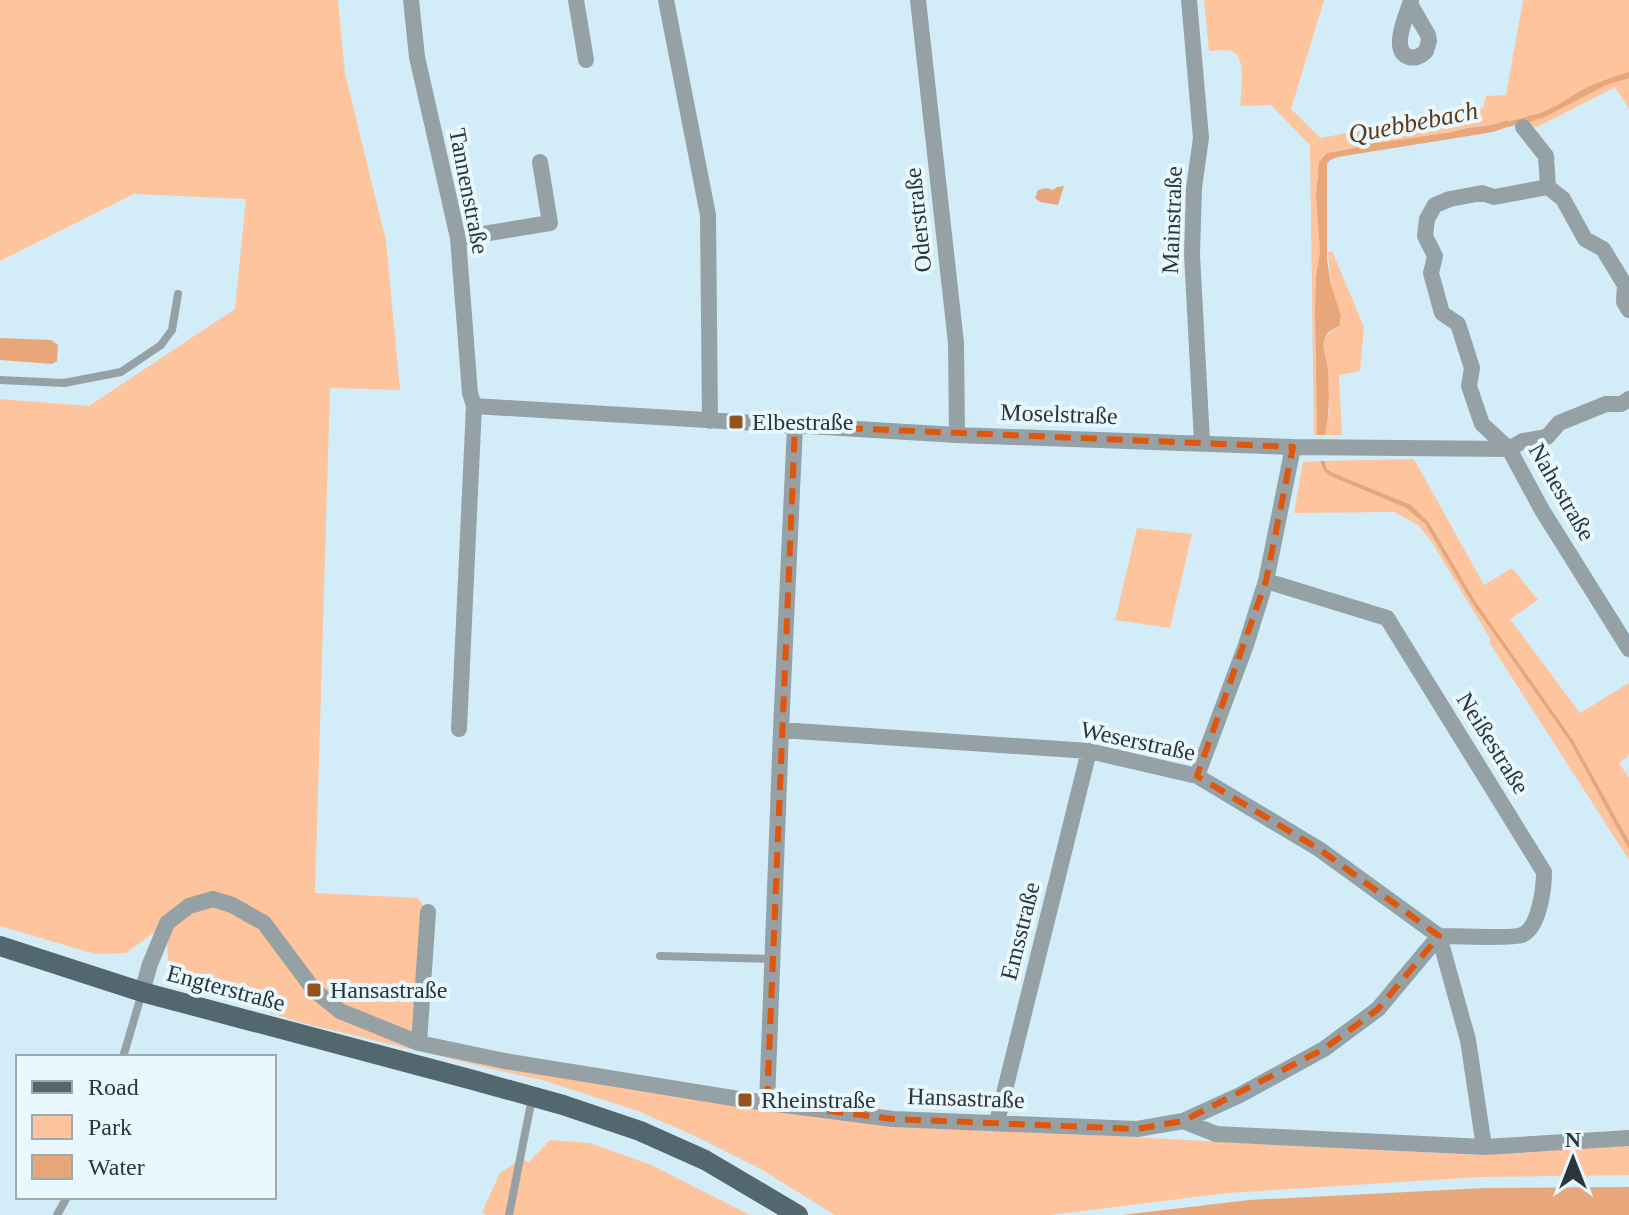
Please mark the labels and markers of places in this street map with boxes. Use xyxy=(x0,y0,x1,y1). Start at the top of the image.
place label: Elbestraße xyxy=(752,409,853,435)
marker: Elbestraße xyxy=(727,413,745,431)
place label: Hansastraße xyxy=(330,977,447,1003)
marker: Hansastraße xyxy=(305,981,323,999)
place label: Rheinstraße xyxy=(761,1087,876,1113)
marker: Rheinstraße xyxy=(736,1091,754,1109)

